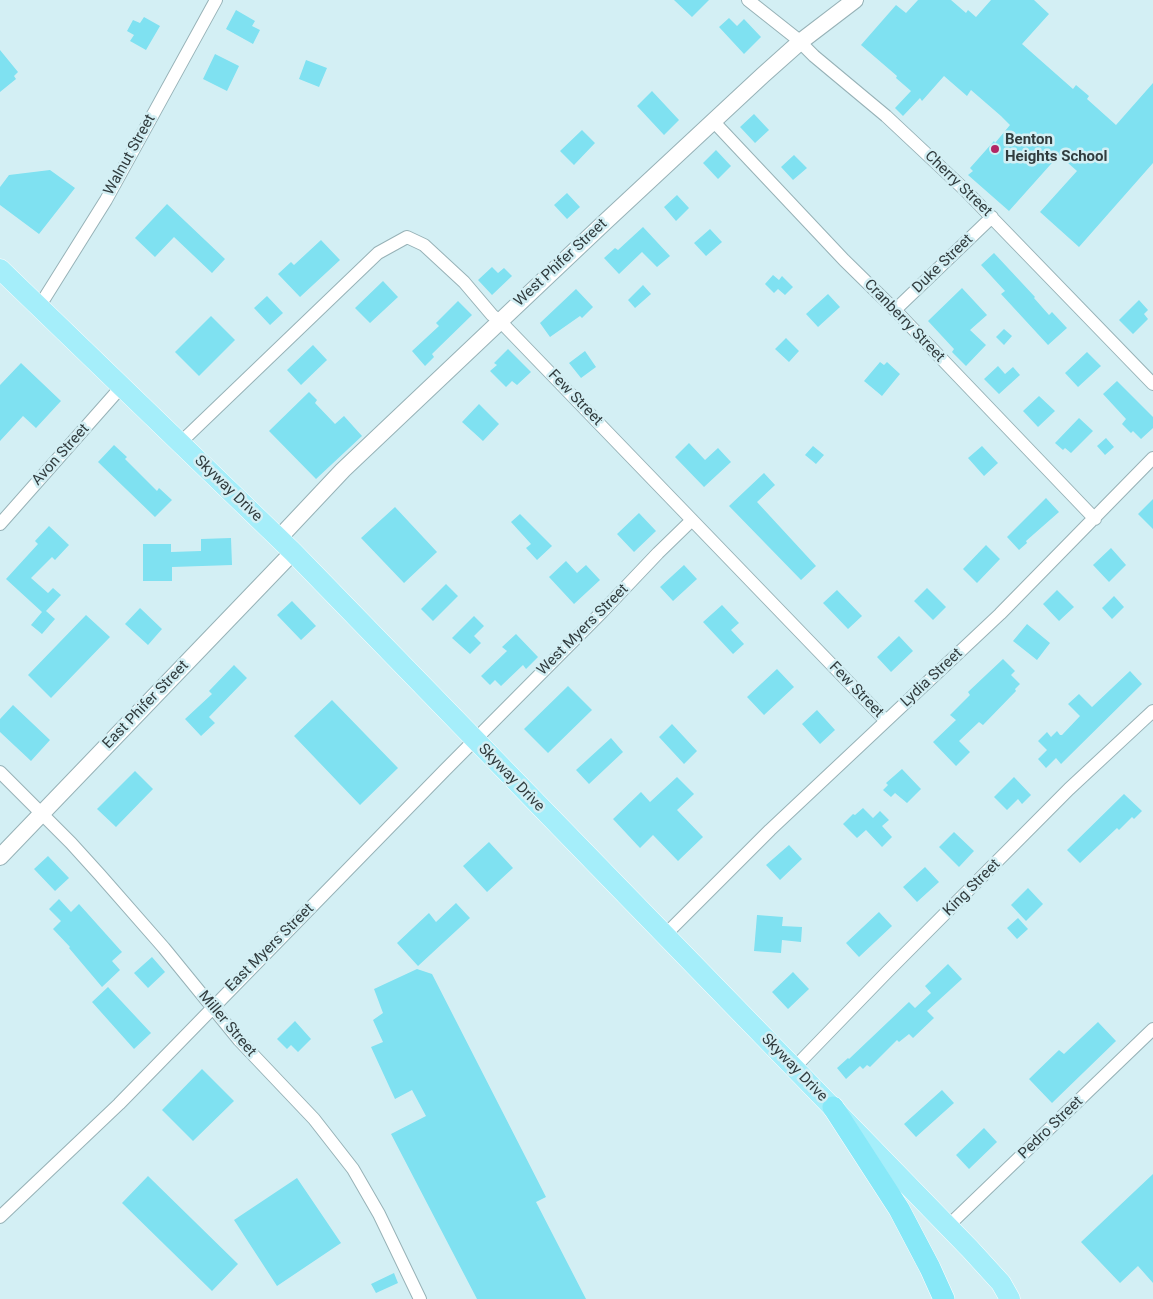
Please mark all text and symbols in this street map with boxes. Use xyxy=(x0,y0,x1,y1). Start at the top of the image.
street label: Walnut Street xyxy=(100,111,160,199)
place label: Benton Heights School xyxy=(1005,131,1107,166)
marker: Benton Heights School xyxy=(989,143,1001,155)
street label: Cherry Street xyxy=(921,147,995,221)
street label: West Phifer Street xyxy=(511,215,611,311)
street label: Duke Street xyxy=(909,231,977,297)
street label: Cranberry Street xyxy=(860,276,948,366)
street label: Few Street xyxy=(544,366,606,430)
street label: Avon Street xyxy=(29,420,93,490)
street label: Skyway Drive xyxy=(190,452,266,526)
street label: West Myers Street xyxy=(534,581,632,679)
street label: Lydia Street xyxy=(897,645,967,711)
street label: East Phifer Street xyxy=(99,657,193,753)
street label: Few Street xyxy=(825,658,887,722)
street label: Skyway Drive xyxy=(474,740,548,816)
street label: King Street xyxy=(940,856,1004,920)
street label: East Myers Street xyxy=(222,900,318,996)
street label: Miller Street xyxy=(194,987,260,1061)
street label: Skyway Drive xyxy=(757,1030,831,1106)
street label: Pedro Street xyxy=(1015,1093,1087,1163)

